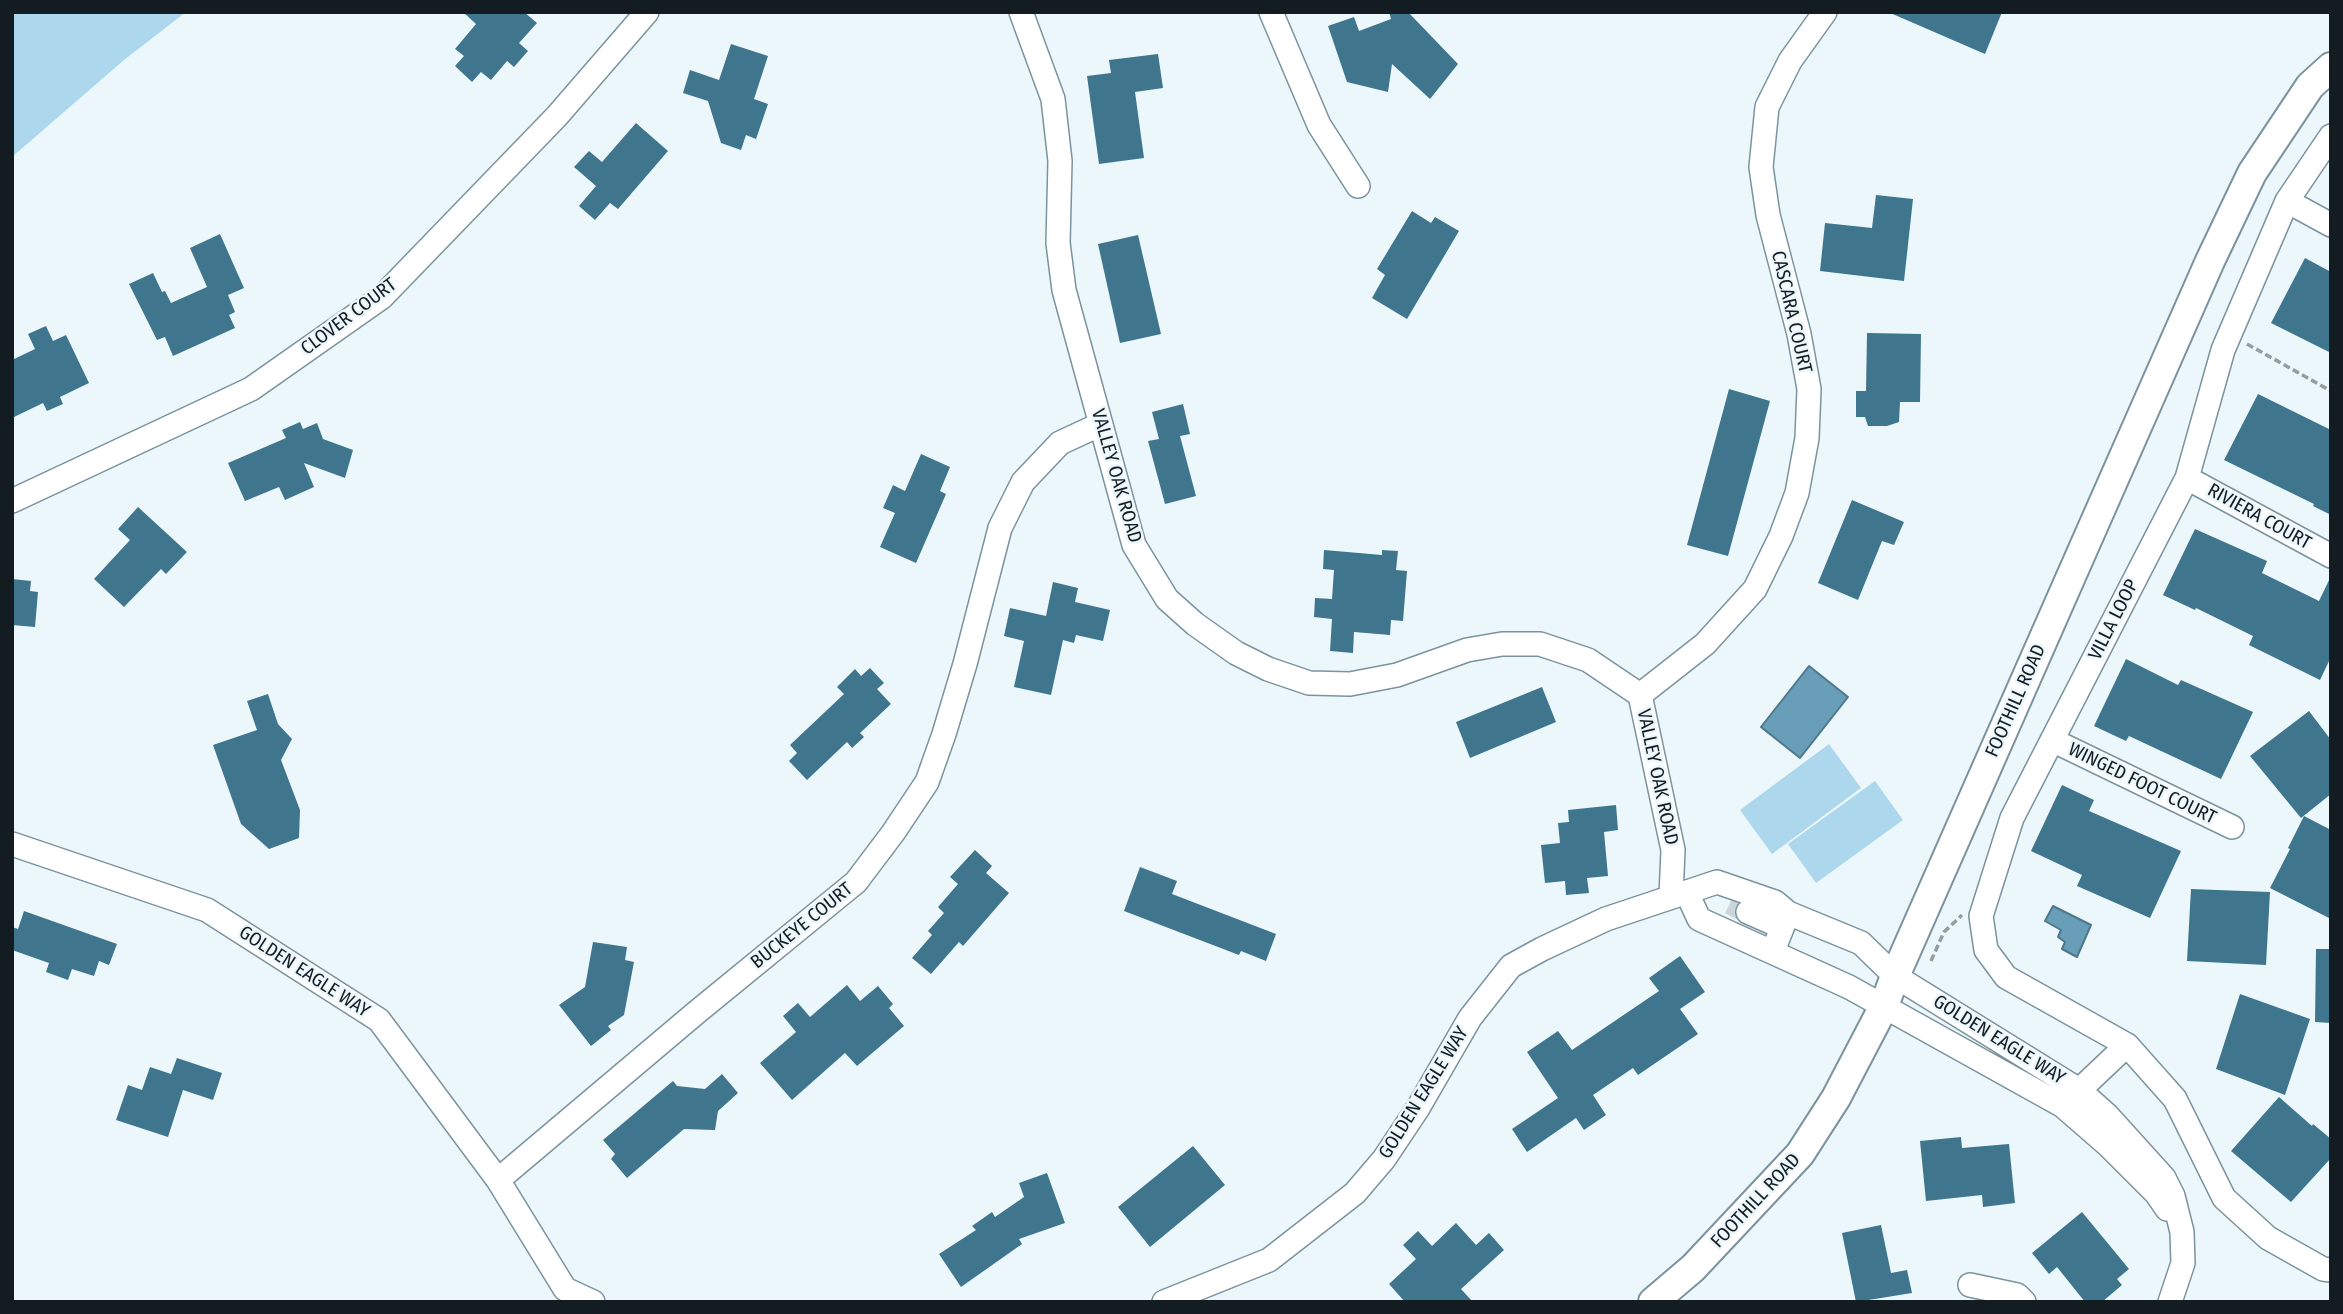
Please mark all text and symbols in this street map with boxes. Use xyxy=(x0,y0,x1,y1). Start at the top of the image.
street label: CASCARA COURT xyxy=(1766,249,1816,375)
street label: CLOVER COURT xyxy=(297,274,401,360)
street label: VALLEY OAK ROAD xyxy=(1086,406,1146,546)
street label: RIVIERA COURT xyxy=(2203,479,2315,555)
street label: VILLA LOOP xyxy=(2084,576,2144,664)
street label: FOOTHILL ROAD xyxy=(1981,641,2051,761)
street label: VALLEY OAK ROAD xyxy=(1631,707,1683,847)
street label: WINGED FOOT COURT xyxy=(2064,738,2220,830)
street label: BUCKEYE COURT xyxy=(747,878,857,974)
street label: GOLDEN EAGLE WAY xyxy=(234,921,374,1023)
street label: GOLDEN EAGLE WAY xyxy=(1929,990,2069,1090)
street label: GOLDEN EAGLE WAY xyxy=(1374,1023,1474,1163)
street label: FOOTHILL ROAD xyxy=(1706,1149,1806,1253)

